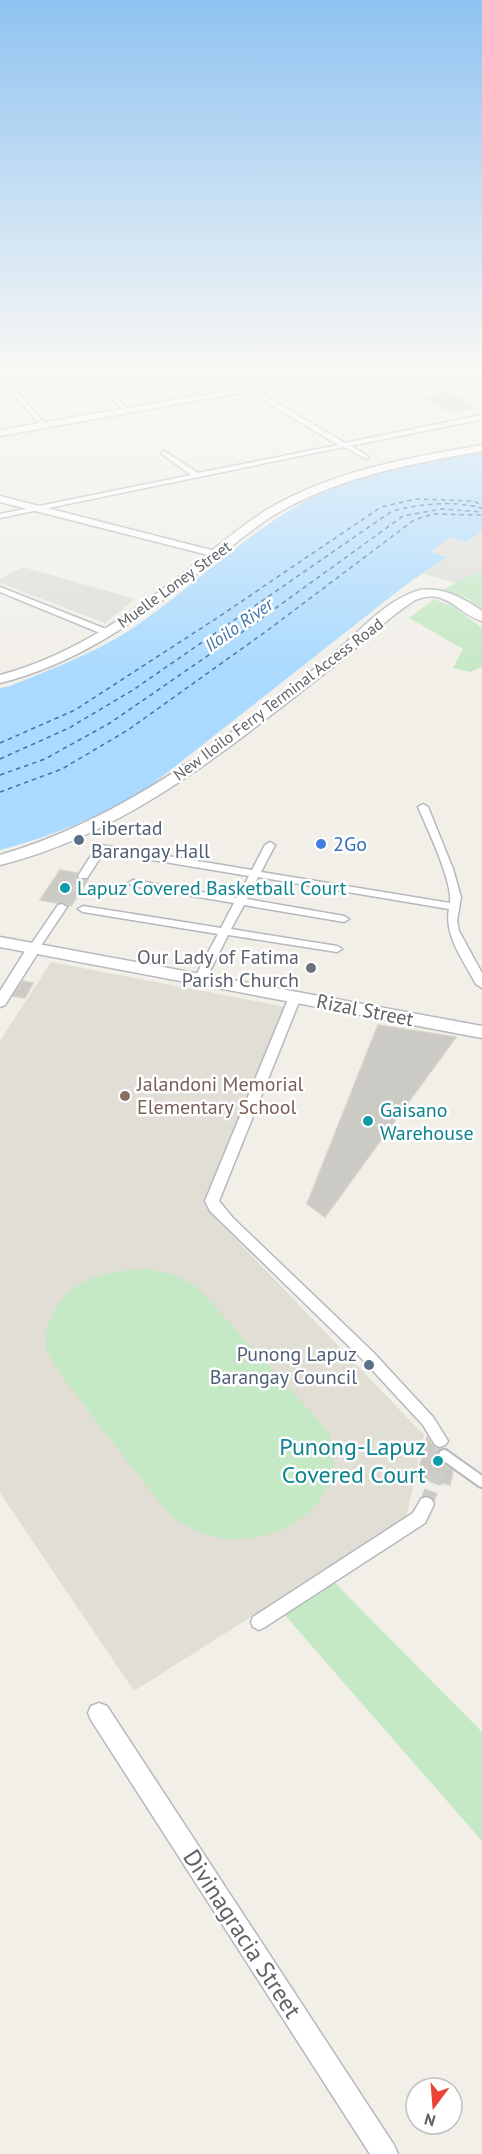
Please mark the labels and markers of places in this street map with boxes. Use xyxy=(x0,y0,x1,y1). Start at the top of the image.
place label: Libertad Barangay Hall xyxy=(91,815,210,864)
place label: 2Go xyxy=(333,831,367,857)
marker: Libertad Barangay Hall xyxy=(72,833,86,847)
marker: 2Go xyxy=(314,837,328,851)
place label: Lapuz Covered Basketball Court xyxy=(77,875,347,901)
marker: Lapuz Covered Basketball Court xyxy=(58,881,72,895)
place label: Our Lady of Fatima Parish Church xyxy=(137,944,299,993)
marker: Our Lady of Fatima Parish Church xyxy=(304,961,318,975)
place label: Jalandoni Memorial Elementary School xyxy=(136,1071,304,1120)
marker: Jalandoni Memorial Elementary School xyxy=(118,1089,132,1103)
place label: Gaisano Warehouse xyxy=(380,1097,474,1146)
marker: Gaisano Warehouse xyxy=(361,1114,375,1128)
place label: Punong Lapuz Barangay Council xyxy=(210,1341,357,1390)
marker: Punong Lapuz Barangay Council xyxy=(362,1358,376,1372)
place label: Punong-Lapuz Covered Court xyxy=(279,1431,426,1490)
marker: Punong-Lapuz Covered Court xyxy=(431,1454,445,1468)

